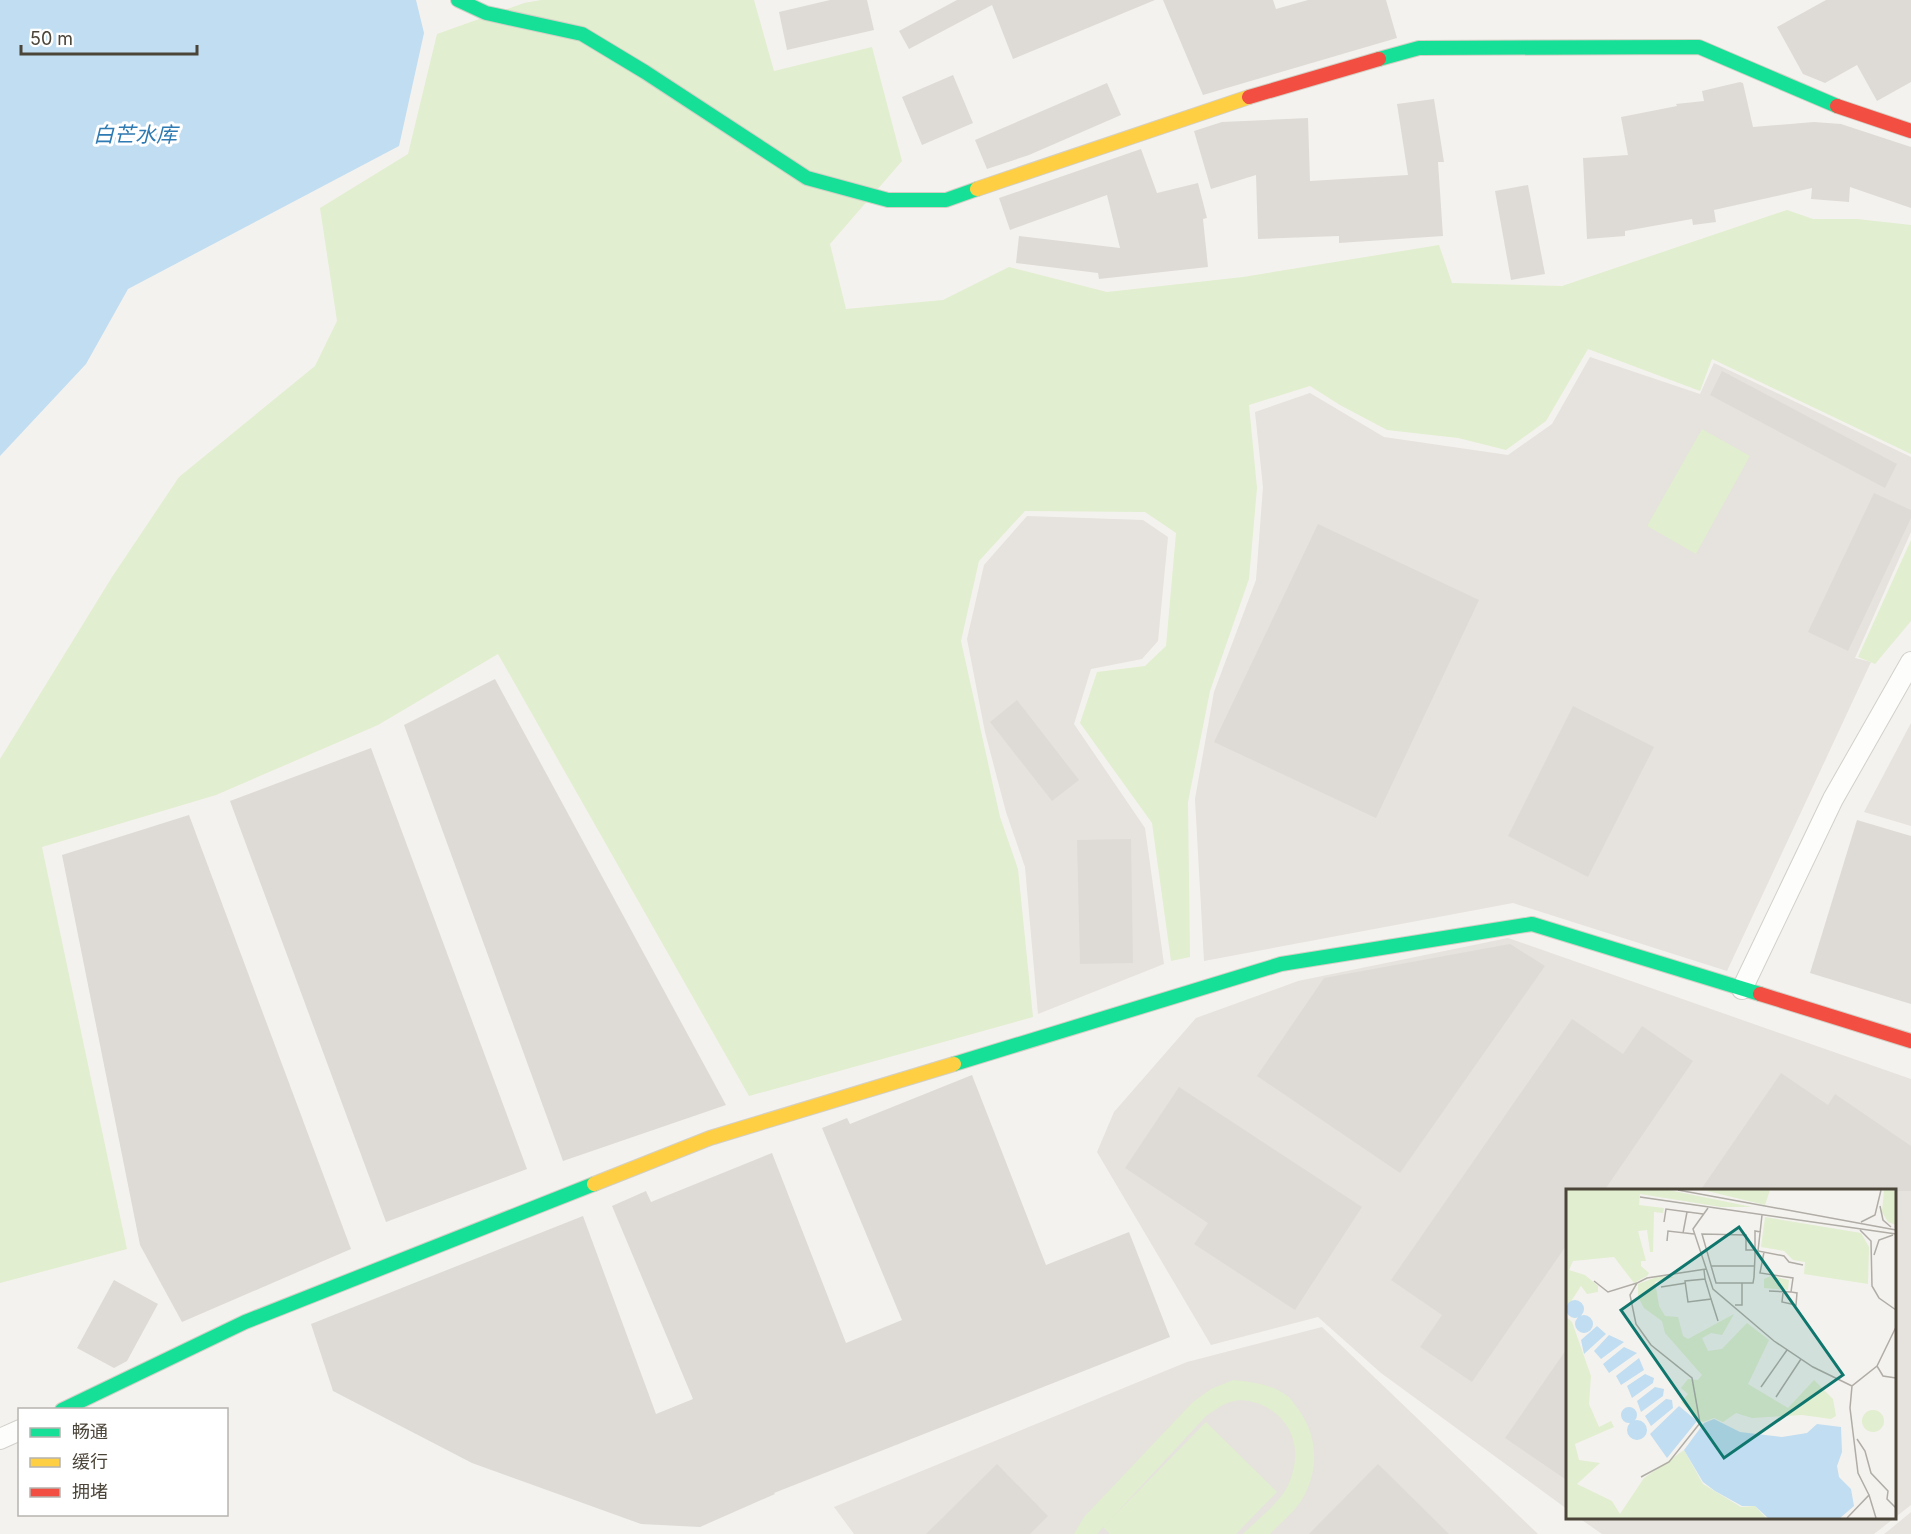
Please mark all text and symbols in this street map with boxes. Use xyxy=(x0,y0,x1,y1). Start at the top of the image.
scale bar xyxy=(21,18,196,56)
text: 50 m xyxy=(30,28,73,49)
water label: 白芒水库 xyxy=(93,122,180,147)
inset map xyxy=(1566,1189,1896,1519)
legend xyxy=(18,1408,228,1516)
text: 畅通 xyxy=(72,1421,108,1442)
text: 缓行 xyxy=(72,1451,108,1472)
text: 拥堵 xyxy=(72,1481,108,1502)

